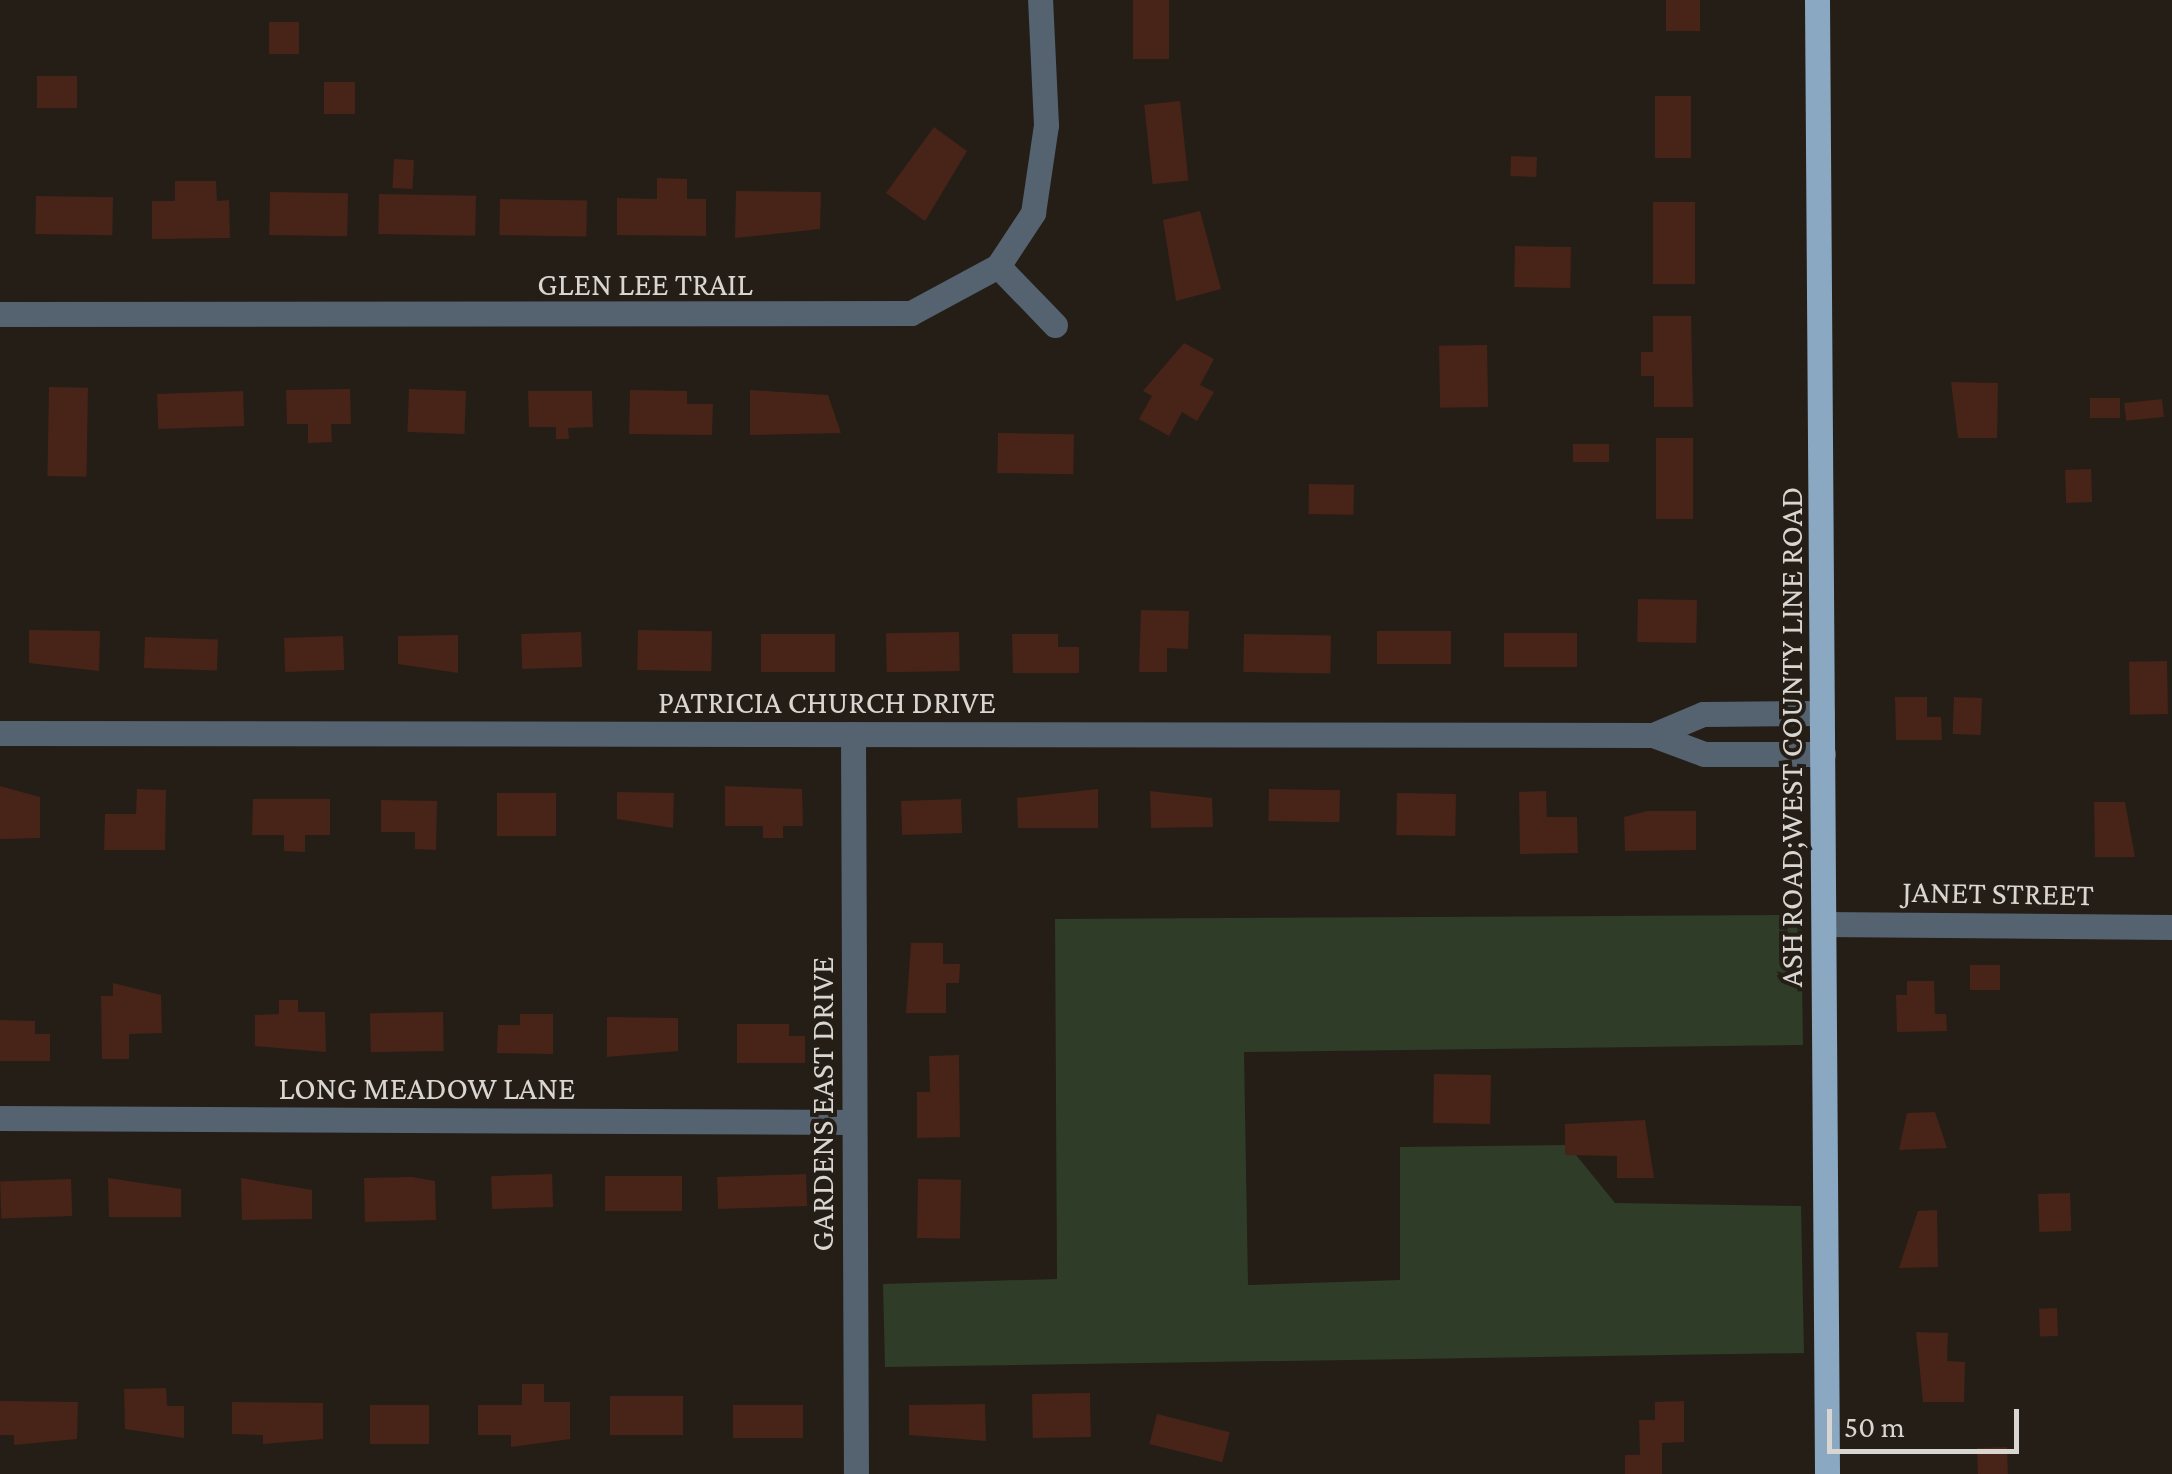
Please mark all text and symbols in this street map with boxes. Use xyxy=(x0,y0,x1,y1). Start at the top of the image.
street label: GLEN LEE TRAIL xyxy=(537,265,753,303)
street label: ASH ROAD;WEST COUNTY LINE ROAD xyxy=(1772,487,1810,987)
street label: PATRICIA CHURCH DRIVE xyxy=(658,683,996,721)
street label: JANET STREET xyxy=(1902,872,2094,914)
street label: GARDENS EAST DRIVE xyxy=(803,957,841,1251)
street label: LONG MEADOW LANE xyxy=(279,1069,575,1107)
scale bar xyxy=(1832,1389,2024,1451)
text: 50 m xyxy=(1844,1410,1905,1443)

